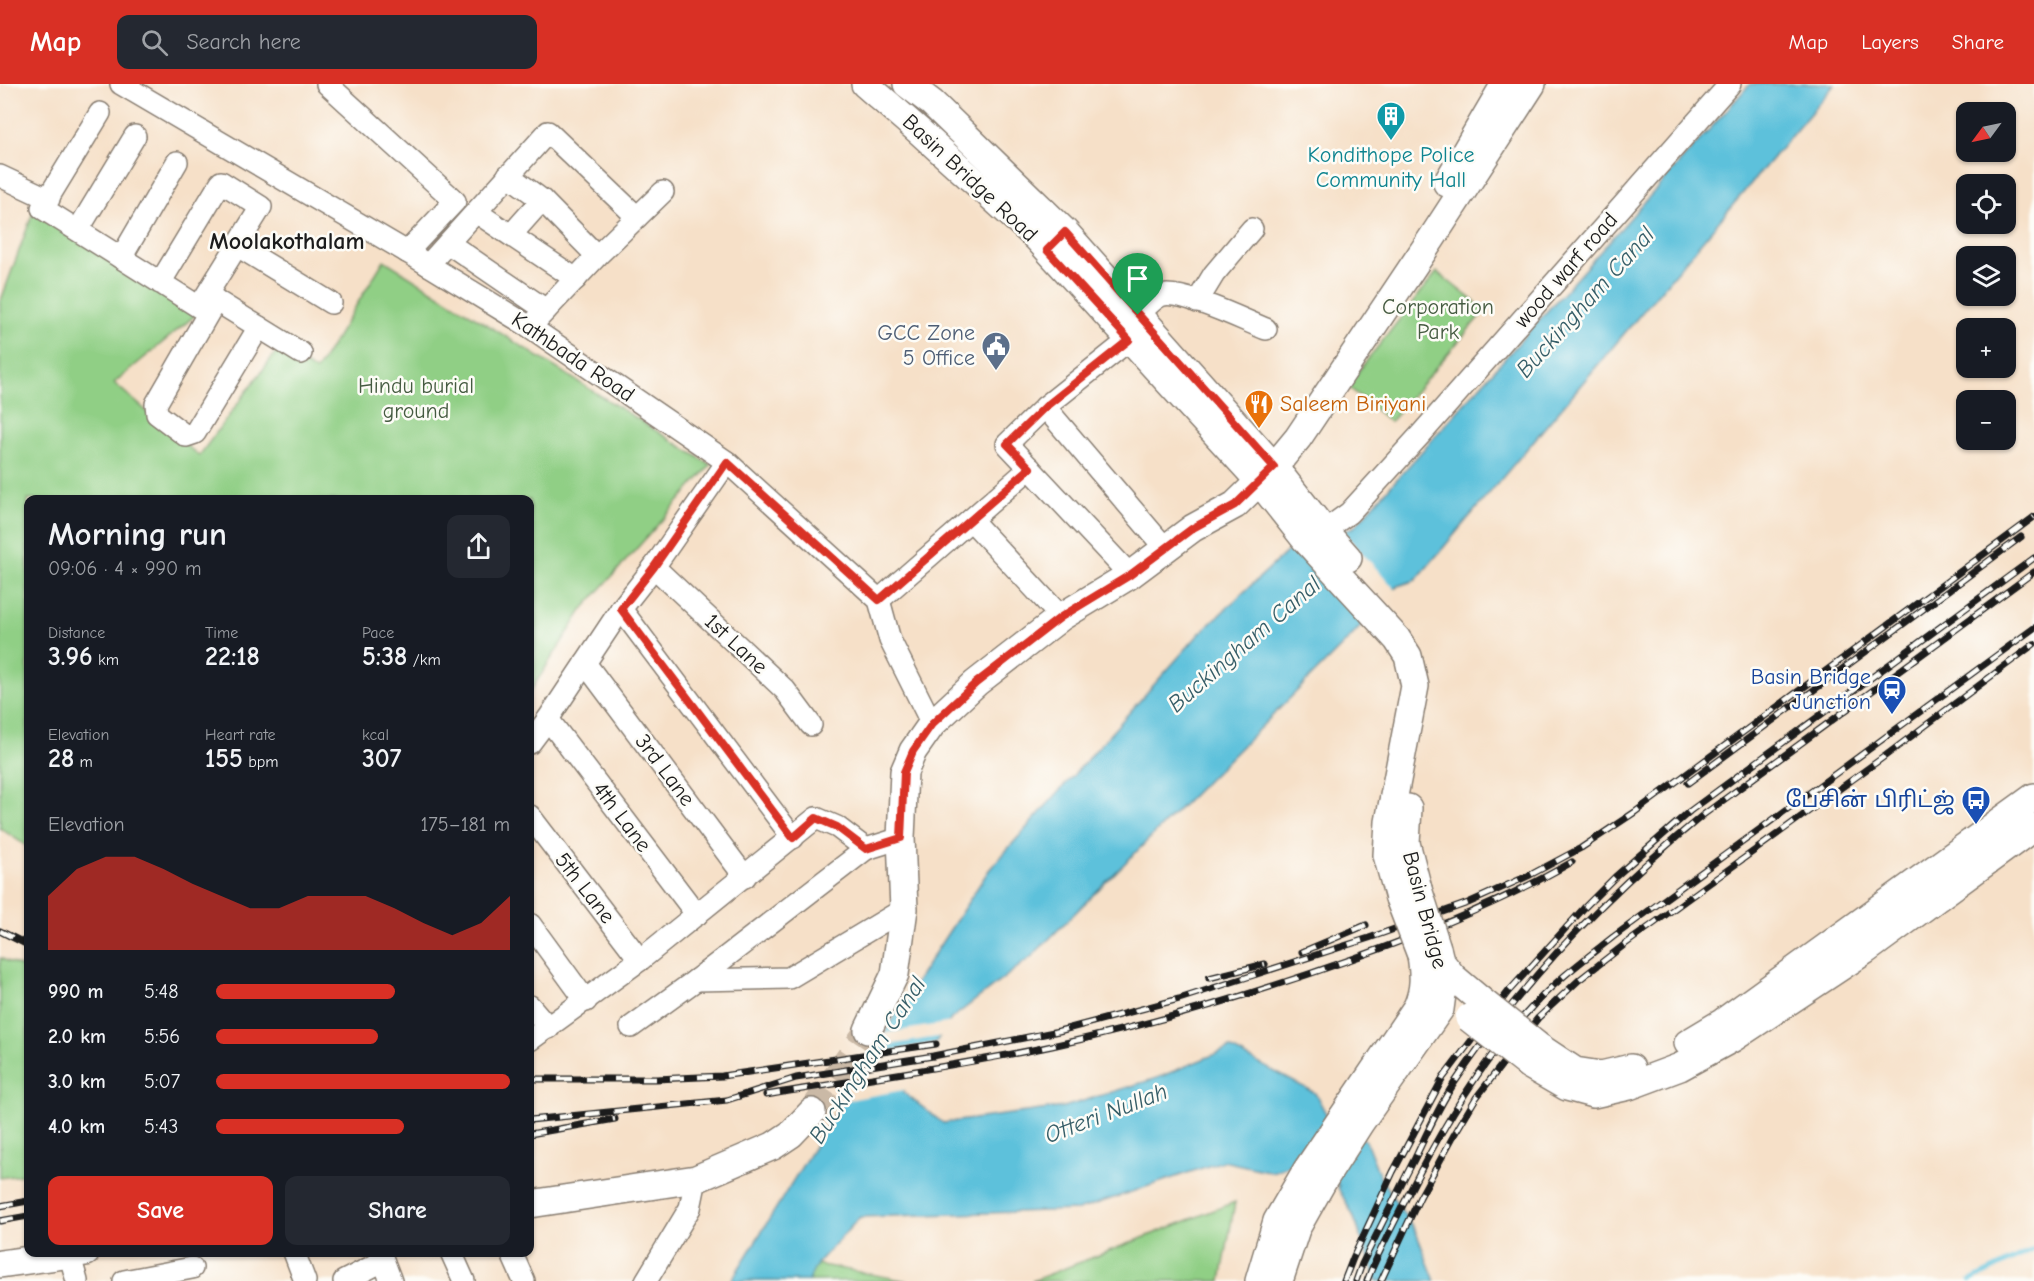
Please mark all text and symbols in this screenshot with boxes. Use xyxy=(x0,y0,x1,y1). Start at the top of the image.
search box xyxy=(117,15,537,69)
text: Map xyxy=(30,26,81,58)
icon: search xyxy=(138,26,171,59)
text: Search here xyxy=(186,29,301,55)
text: Map xyxy=(1789,30,1828,54)
text: Layers xyxy=(1861,30,1919,54)
text: Share xyxy=(1952,30,2004,54)
building icon: Kondithope Police Community Hall xyxy=(1375,100,1407,142)
north arrow xyxy=(1956,102,2016,162)
map controls xyxy=(1956,102,2016,450)
street label: Basin Bridge Road xyxy=(897,109,1043,247)
place label: Kondithope Police Community Hall xyxy=(1307,142,1475,193)
button: locate xyxy=(1956,174,2016,234)
street label: wood warf road xyxy=(1509,207,1623,333)
water label: Buckingham Canal xyxy=(1510,220,1661,383)
district label: Moolakothalam xyxy=(209,227,365,255)
button: layers xyxy=(1956,246,2016,306)
pin xyxy=(1112,253,1163,315)
icon: arrive xyxy=(1121,262,1154,295)
park label: Corporation Park xyxy=(1382,294,1494,345)
street label: Kathbada Road xyxy=(507,306,639,408)
button: + xyxy=(1956,318,2016,378)
place label: GCC Zone 5 Office xyxy=(877,320,975,371)
public building icon: GCC Zone 5 Office xyxy=(980,330,1012,372)
park label: Hindu burial ground xyxy=(358,373,474,424)
restaurant icon: Saleem Biriyani xyxy=(1243,388,1275,430)
button: − xyxy=(1956,390,2016,450)
place label: Saleem Biriyani xyxy=(1280,391,1426,417)
text: Morning run xyxy=(48,515,227,553)
button: share xyxy=(447,515,510,578)
text: 09:06 · 4 × 990 m xyxy=(48,557,202,580)
water label: Buckingham Canal xyxy=(1162,570,1327,718)
street label: 1st Lane xyxy=(699,608,773,680)
text: Distance xyxy=(48,624,105,642)
text: Time xyxy=(205,624,238,642)
text: Pace xyxy=(362,624,394,642)
text: 3.96 xyxy=(48,642,93,672)
text: 22:18 xyxy=(205,642,260,672)
text: 5:38 xyxy=(362,642,407,672)
text: km xyxy=(93,651,119,669)
text: /km xyxy=(407,651,441,669)
place label: Basin Bridge Junction xyxy=(1751,664,1871,715)
station icon: Basin Bridge Junction xyxy=(1876,674,1908,716)
text: Elevation xyxy=(48,726,109,744)
text: Heart rate xyxy=(205,726,276,744)
text: kcal xyxy=(362,726,389,744)
street label: 3rd Lane xyxy=(630,729,700,811)
text: 28 xyxy=(48,744,74,774)
text: 155 xyxy=(205,744,243,774)
text: 307 xyxy=(362,744,401,774)
text: m xyxy=(74,753,93,771)
text: bpm xyxy=(243,753,278,771)
street label: 4th Lane xyxy=(587,777,657,857)
bus stop icon: பேசின் பிரிட்ஜ் xyxy=(1960,784,1992,826)
place label: பேசின் பிரிட்ஜ் xyxy=(1785,787,1955,815)
text: Elevation xyxy=(48,813,125,836)
text: 175–181 m xyxy=(420,813,510,836)
street label: 5th Lane xyxy=(549,847,621,929)
street label: Basin Bridge xyxy=(1397,848,1453,972)
water label: Buckingham Canal xyxy=(803,971,932,1149)
text: 990 m xyxy=(48,980,103,1003)
text: 5:48 xyxy=(144,980,178,1003)
text: 2.0 km xyxy=(48,1025,106,1048)
text: 5:56 xyxy=(144,1025,180,1048)
text: 3.0 km xyxy=(48,1070,106,1093)
text: 5:07 xyxy=(144,1070,180,1093)
water label: Otteri Nullah xyxy=(1041,1077,1171,1149)
text: 4.0 km xyxy=(48,1115,105,1138)
text: 5:43 xyxy=(144,1115,178,1138)
button: Save xyxy=(48,1176,273,1245)
button: Share xyxy=(285,1176,510,1245)

